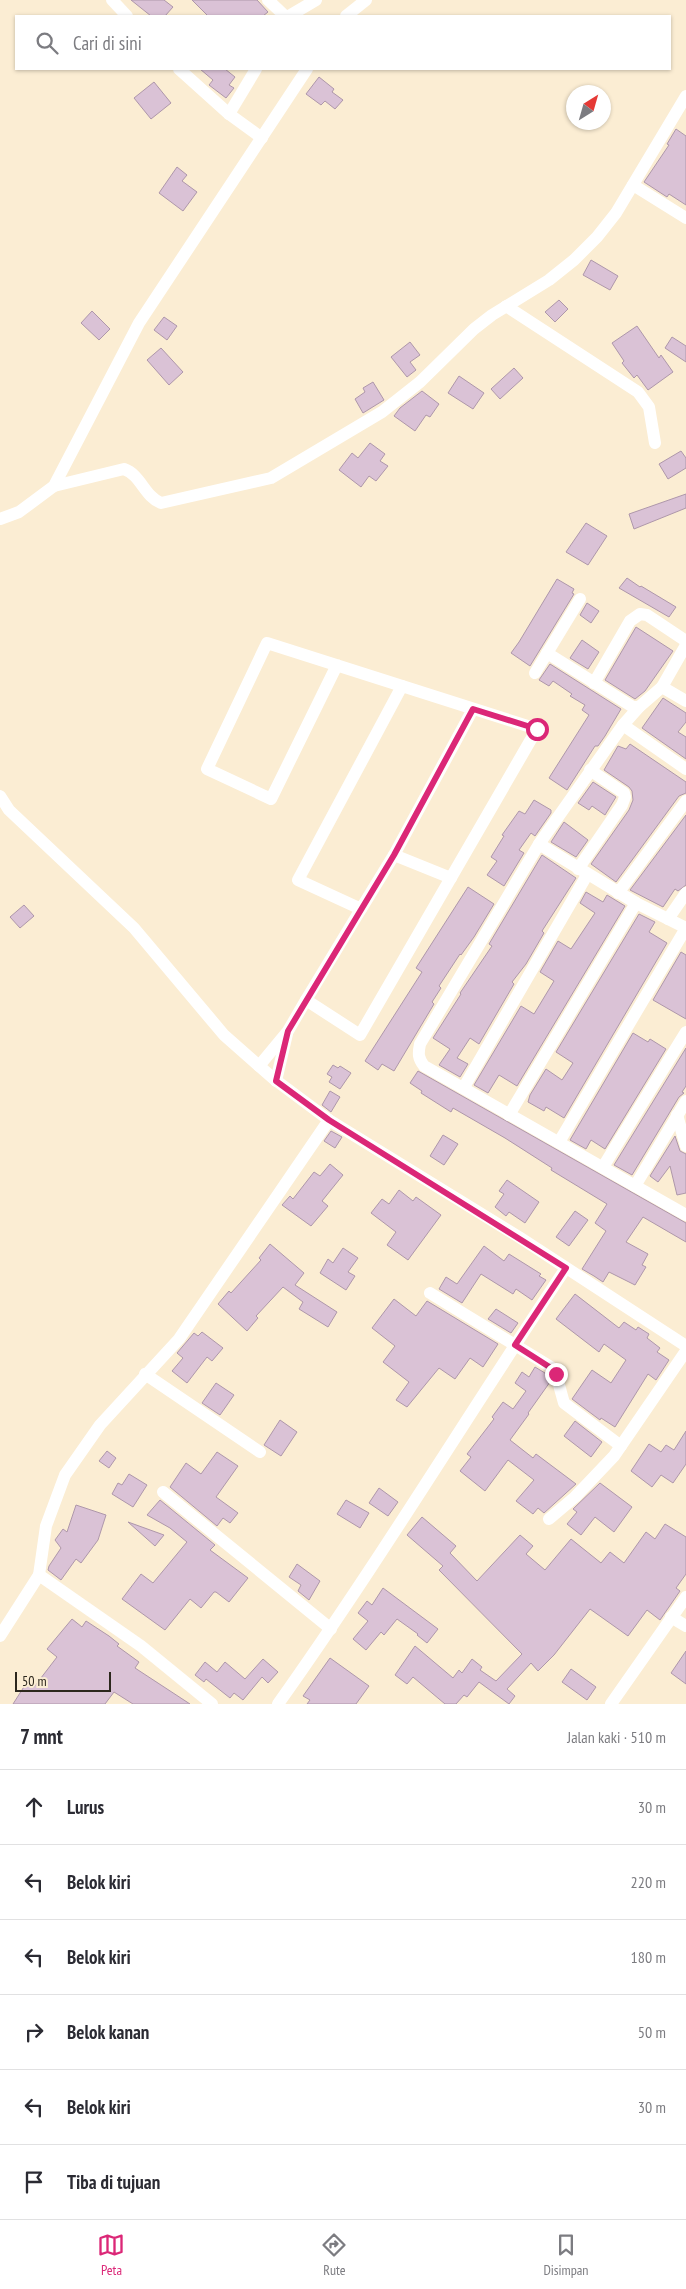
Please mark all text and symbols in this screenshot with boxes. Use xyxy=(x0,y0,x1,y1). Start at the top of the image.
search box xyxy=(15,15,671,70)
icon: search xyxy=(33,29,61,57)
text: Cari di sini xyxy=(73,31,142,55)
north arrow xyxy=(566,85,611,130)
route start xyxy=(526,718,549,741)
route end xyxy=(545,1363,568,1386)
scale bar xyxy=(15,1669,111,1692)
text: 50 m xyxy=(22,1672,47,1690)
text: 7 mnt xyxy=(20,1723,63,1750)
text: Jalan kaki · 510 m xyxy=(567,1727,666,1747)
icon: ahead xyxy=(20,1793,48,1821)
text: Lurus xyxy=(67,1795,104,1819)
text: 30 m xyxy=(638,1797,666,1817)
icon: left xyxy=(20,1868,48,1896)
text: Belok kiri xyxy=(67,1870,131,1894)
text: 220 m xyxy=(631,1872,666,1892)
icon: left xyxy=(20,1943,48,1971)
text: Belok kiri xyxy=(67,1945,131,1969)
text: 180 m xyxy=(631,1947,666,1967)
icon: right xyxy=(20,2018,48,2046)
text: Belok kanan xyxy=(67,2020,149,2044)
text: 50 m xyxy=(638,2022,666,2042)
icon: left xyxy=(20,2093,48,2121)
text: Belok kiri xyxy=(67,2095,131,2119)
text: 30 m xyxy=(638,2097,666,2117)
icon: arrive xyxy=(20,2168,48,2196)
text: Tiba di tujuan xyxy=(67,2170,160,2194)
tab: Peta xyxy=(97,2231,125,2279)
tab: Rute xyxy=(320,2231,348,2279)
tab: Disimpan xyxy=(543,2231,588,2279)

